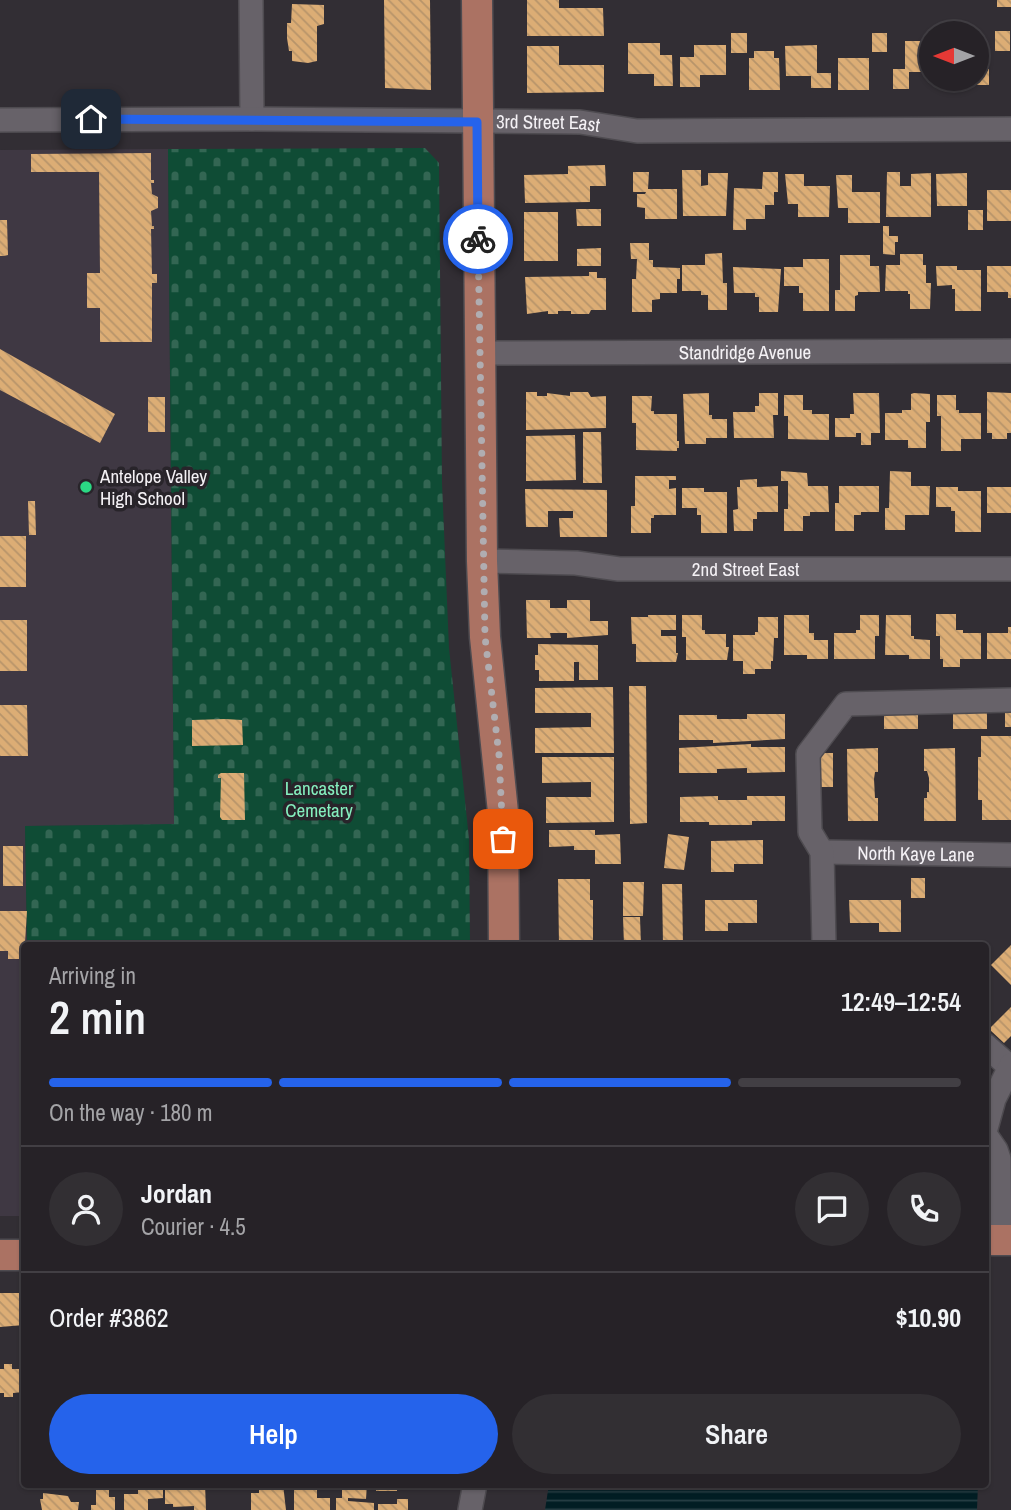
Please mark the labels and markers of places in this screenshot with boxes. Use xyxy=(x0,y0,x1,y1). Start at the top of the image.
pin xyxy=(61,89,121,149)
place label: Antelope Valley High School xyxy=(99,463,207,511)
marker: Antelope Valley High School xyxy=(78,479,94,495)
pin xyxy=(473,809,533,869)

